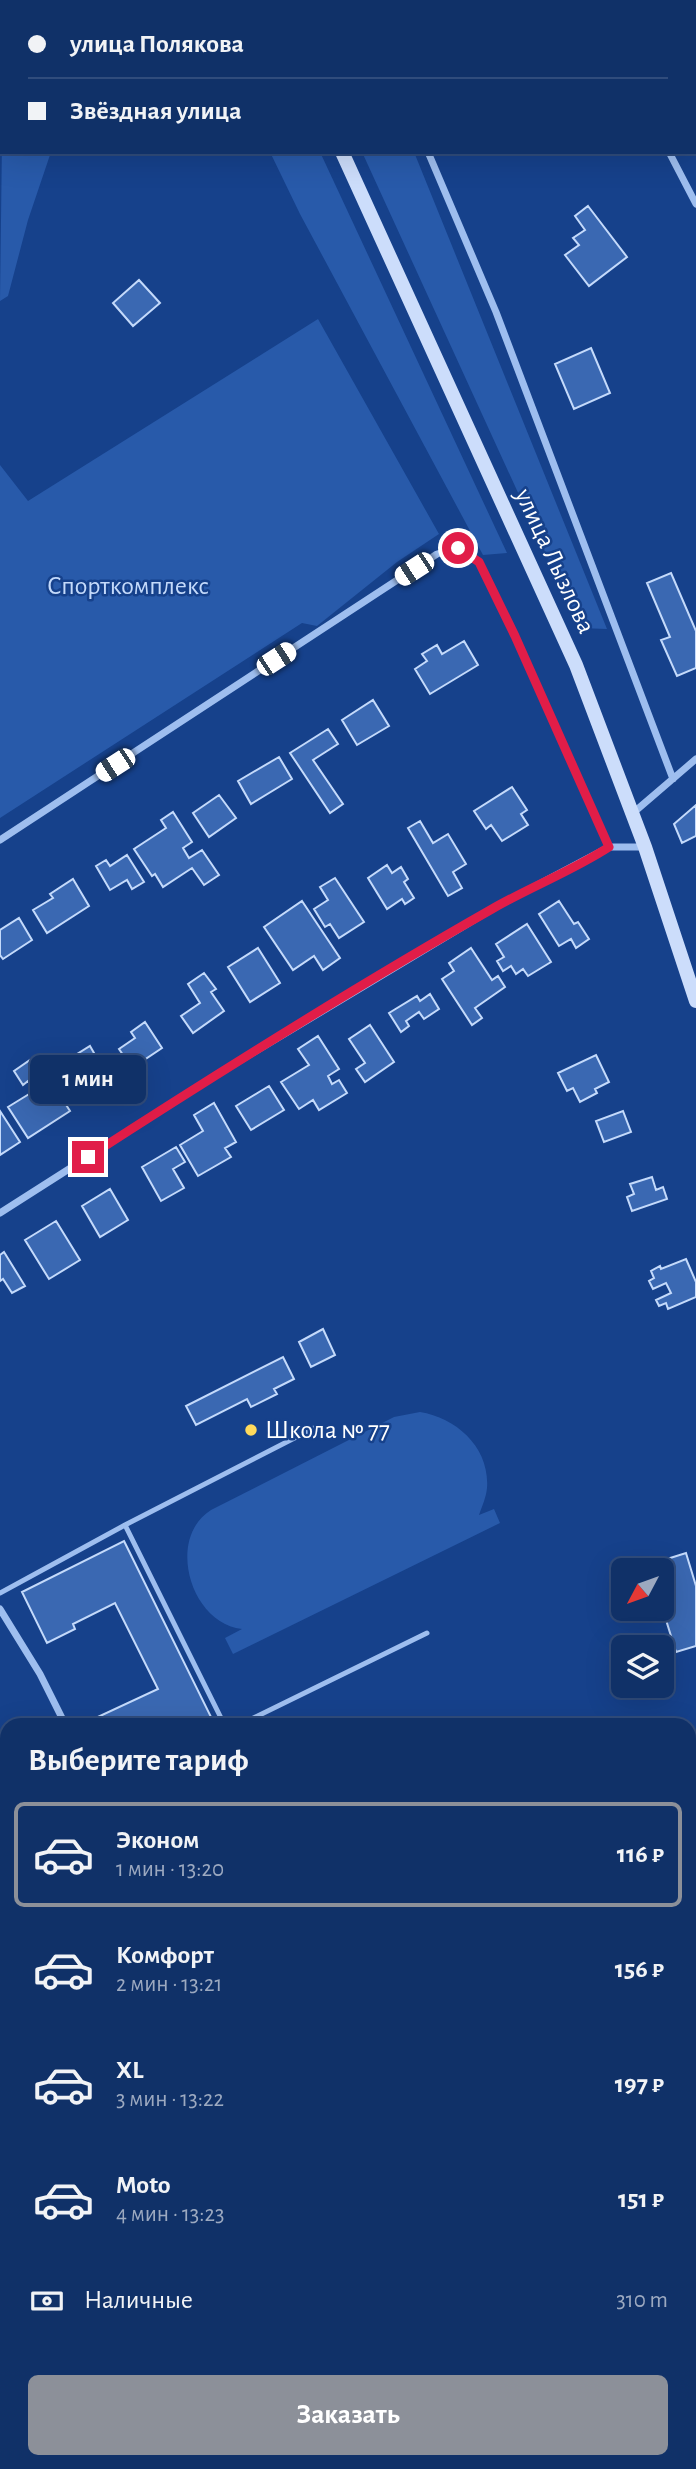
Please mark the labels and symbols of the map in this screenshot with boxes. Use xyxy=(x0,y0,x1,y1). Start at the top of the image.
street label: улица Лызлова xyxy=(510,484,600,637)
route start xyxy=(442,532,474,564)
car xyxy=(391,549,438,589)
park label: Спорткомплекс xyxy=(47,573,209,599)
car xyxy=(253,639,300,679)
car xyxy=(92,745,139,785)
callout: 1 мин xyxy=(30,1056,146,1104)
route end xyxy=(72,1141,104,1173)
place label: Школа № 77 xyxy=(265,1417,390,1443)
marker: Школа № 77 xyxy=(243,1422,259,1438)
north arrow xyxy=(611,1558,674,1620)

